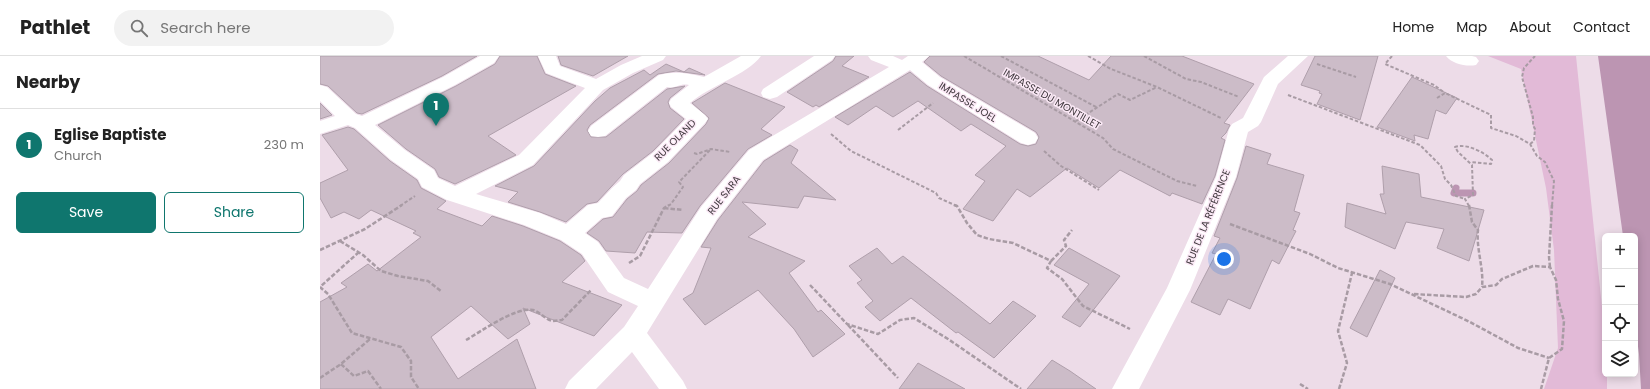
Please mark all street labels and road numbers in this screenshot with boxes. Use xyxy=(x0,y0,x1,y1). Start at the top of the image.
street label: IMPASSE DU MONTILLET xyxy=(1001,65,1104,133)
street label: IMPASSE JOEL xyxy=(936,78,1000,126)
street label: RUE OLAND xyxy=(651,116,699,164)
street label: RUE DE LA RÉFÉRENCE xyxy=(1182,167,1234,267)
street label: RUE SARA xyxy=(704,172,744,218)

